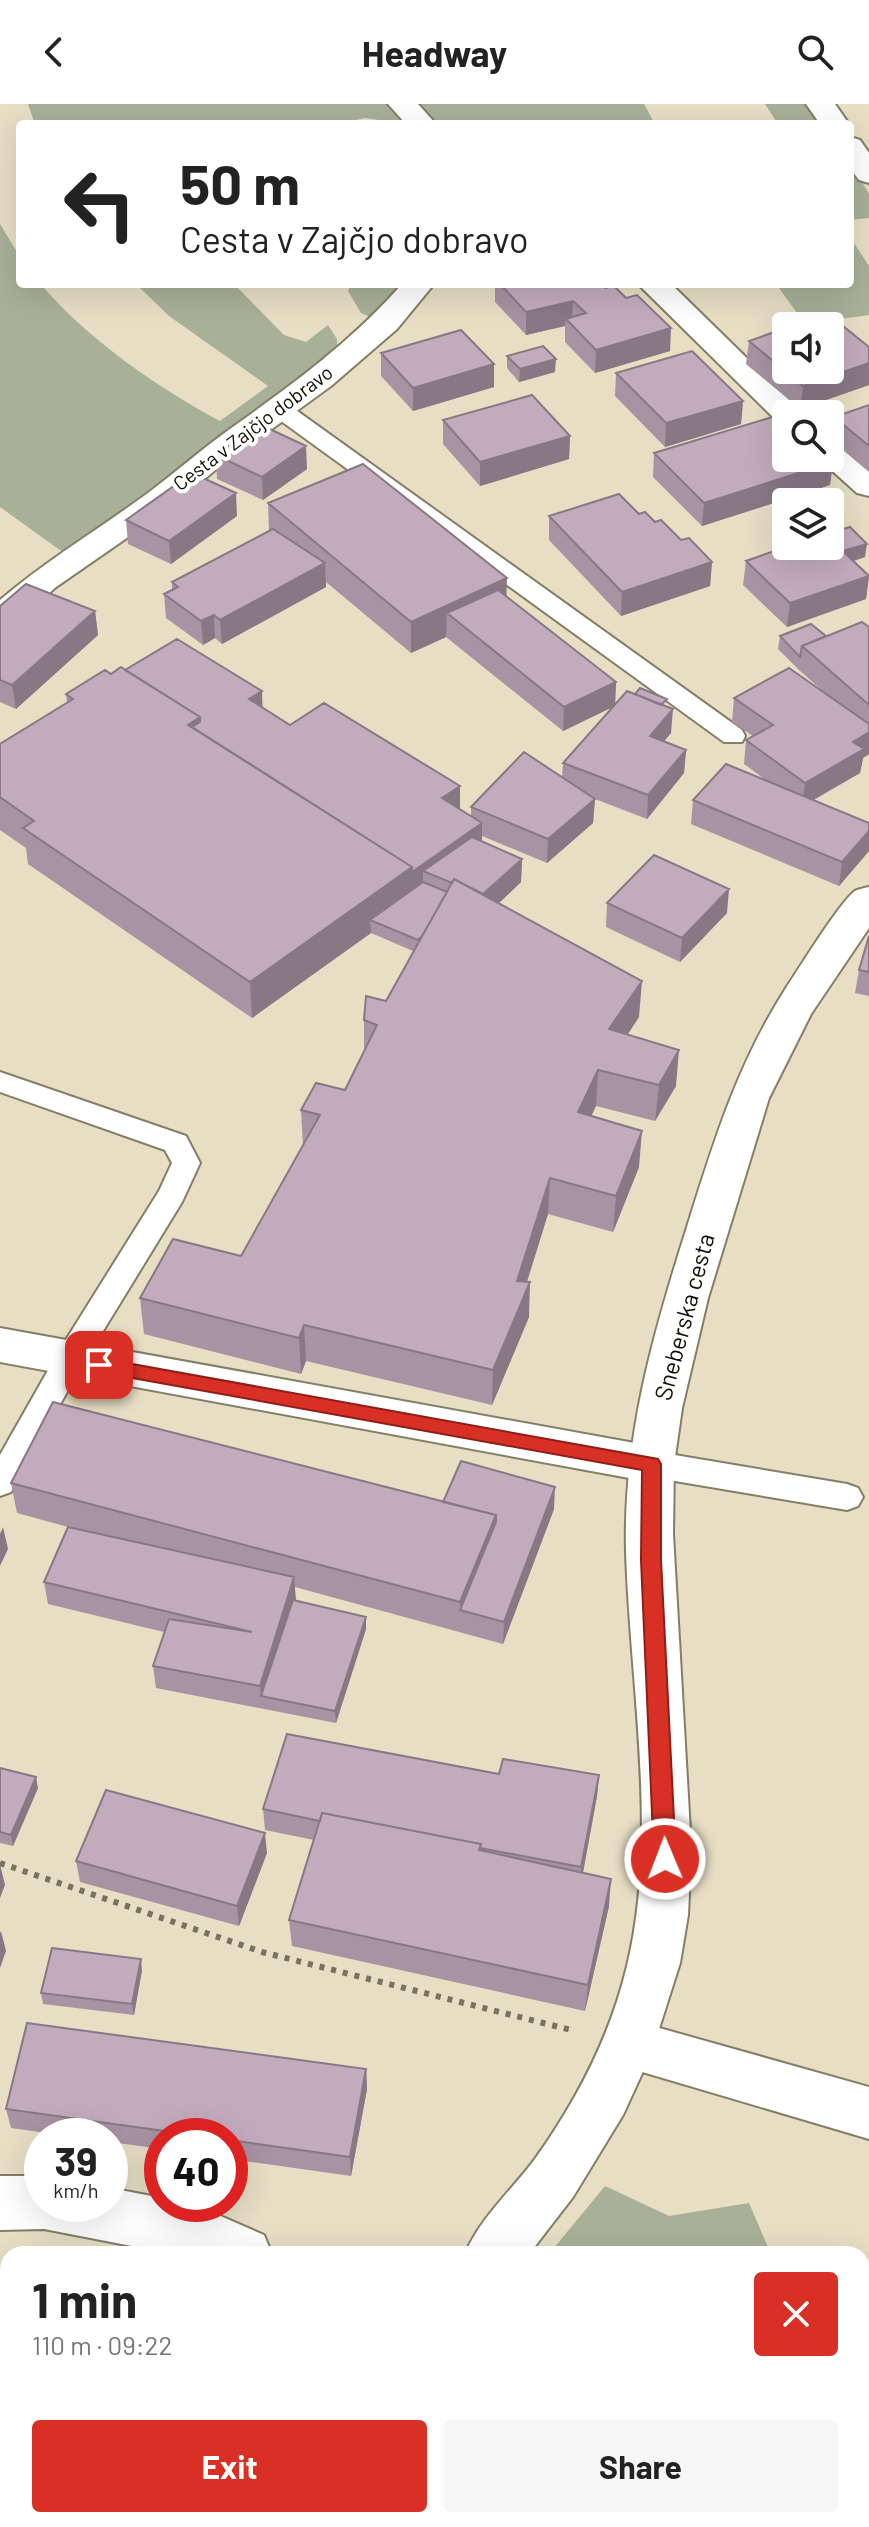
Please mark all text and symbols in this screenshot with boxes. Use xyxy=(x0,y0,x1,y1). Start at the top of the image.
icon: back xyxy=(32,30,76,74)
icon: search xyxy=(793,30,837,74)
text: Headway xyxy=(362,31,507,74)
text: 50 m xyxy=(180,149,300,216)
icon: left xyxy=(48,152,152,256)
text: Cesta v Zajčjo dobravo xyxy=(180,217,529,260)
map controls xyxy=(772,312,844,560)
button: sound xyxy=(772,312,844,384)
street label: Cesta v Zajčjo dobravo xyxy=(168,359,337,495)
button: search xyxy=(772,400,844,472)
button: layers xyxy=(772,488,844,560)
street label: Sneberska cesta xyxy=(647,1230,720,1403)
pin xyxy=(65,1331,133,1399)
icon: arrive xyxy=(77,1343,121,1387)
position arrow xyxy=(623,1817,707,1901)
speed limit sign: 40 xyxy=(144,2118,248,2222)
text: 39 xyxy=(55,2136,97,2184)
text: km/h xyxy=(53,2178,99,2202)
text: 1 min xyxy=(32,2270,137,2328)
button: close xyxy=(754,2272,838,2356)
text: 110 m · 09:22 xyxy=(32,2329,172,2360)
button: Exit xyxy=(32,2420,427,2512)
button: Share xyxy=(443,2420,838,2512)

